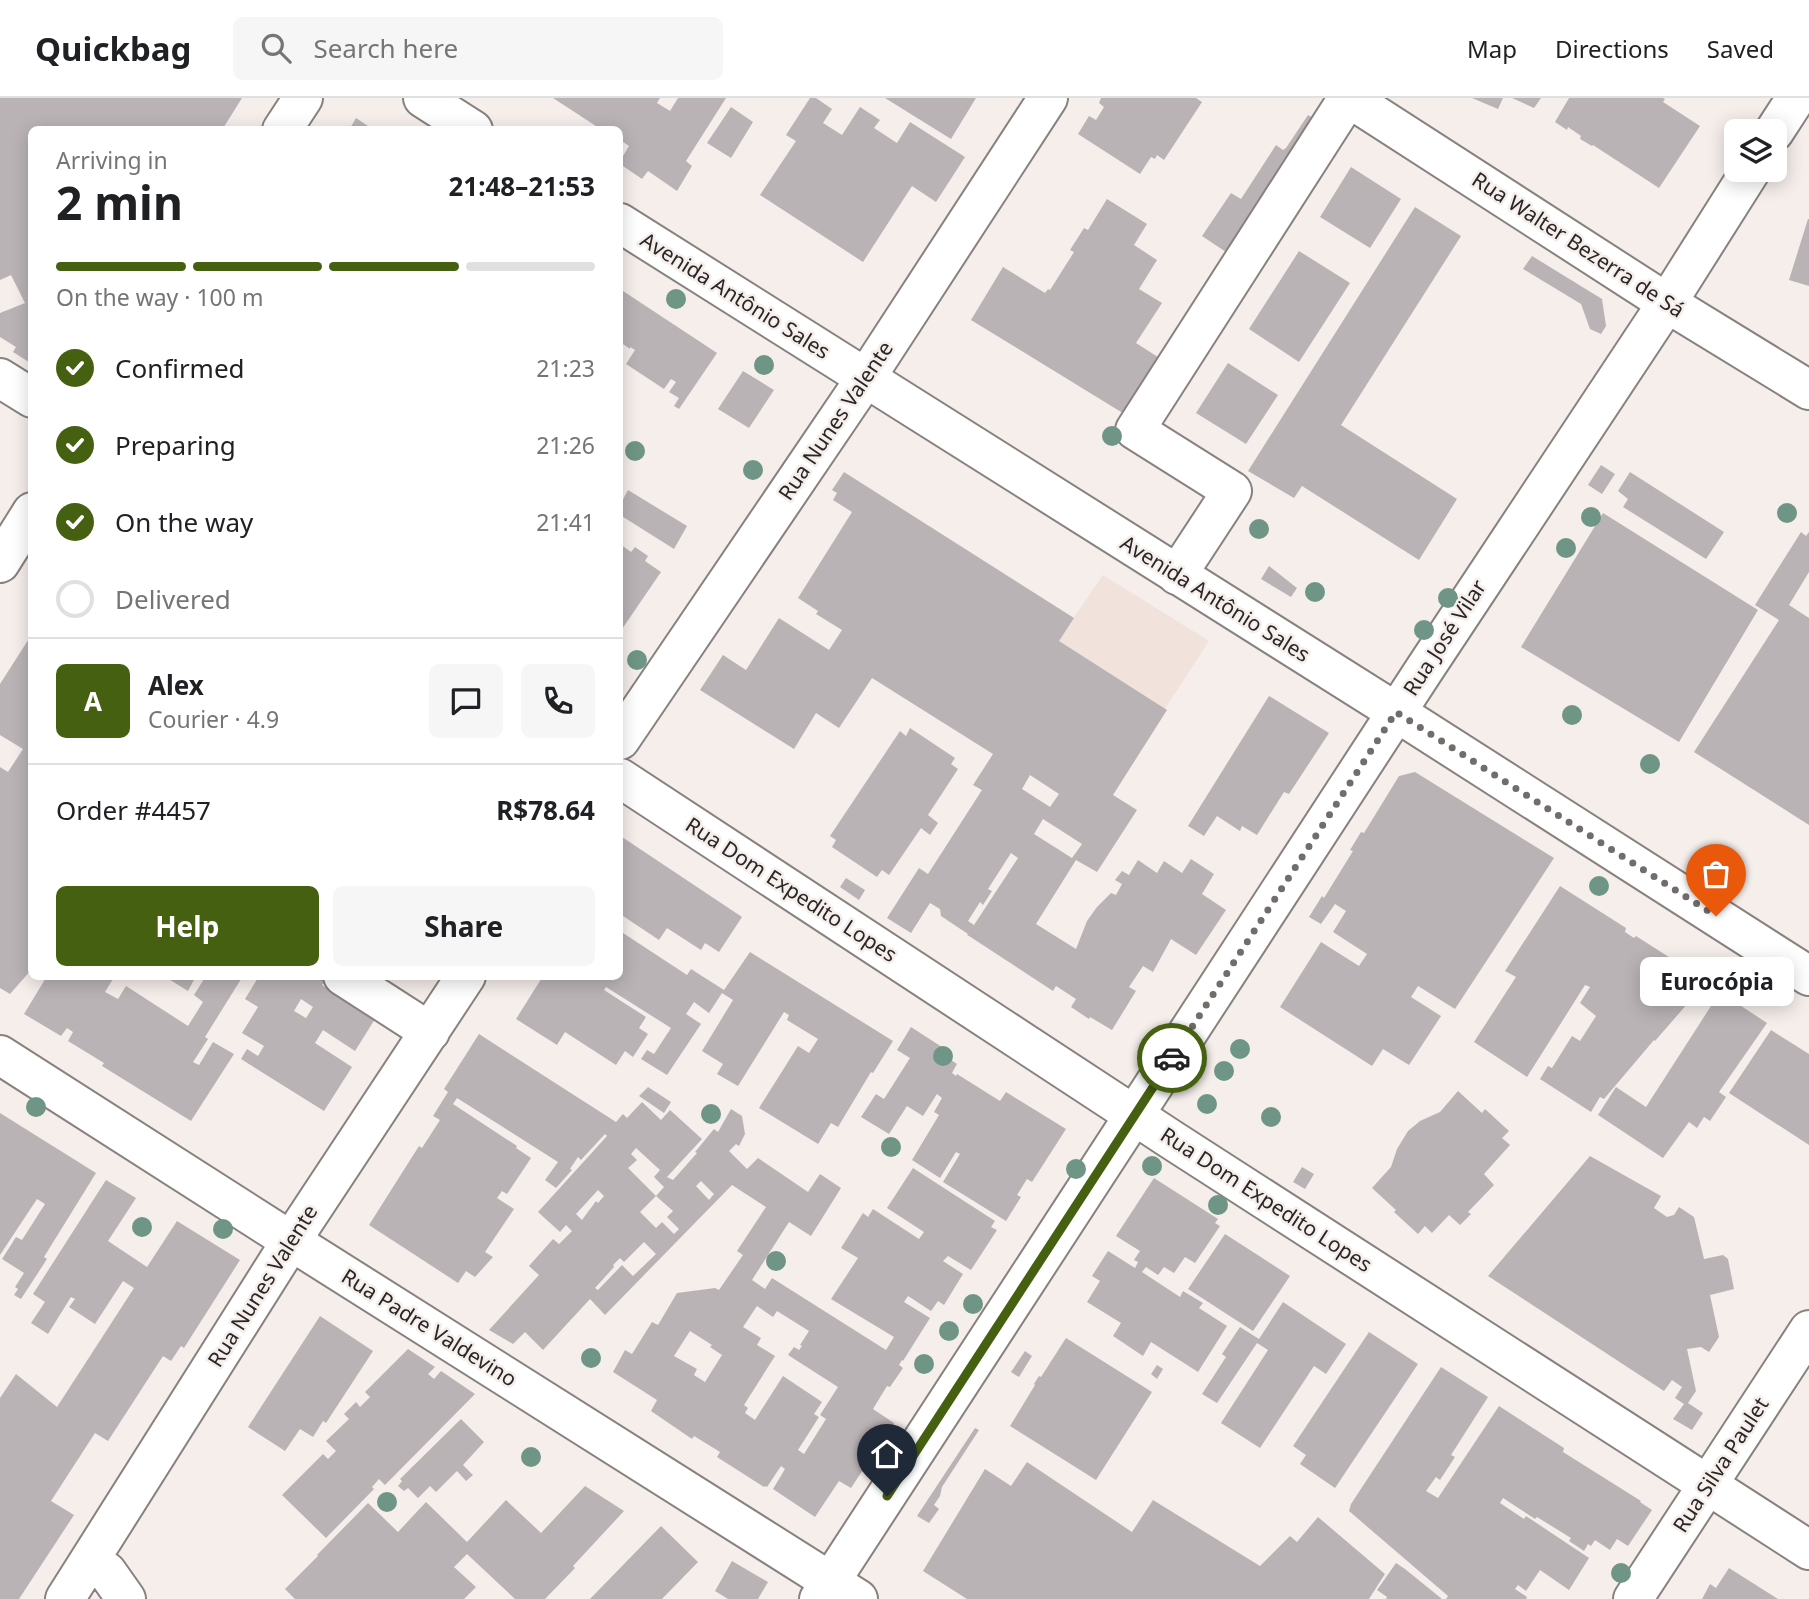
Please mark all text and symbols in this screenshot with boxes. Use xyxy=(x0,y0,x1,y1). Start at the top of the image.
search box xyxy=(233,17,723,80)
text: Quickbag xyxy=(35,26,191,71)
icon: search xyxy=(257,29,295,67)
text: Search here xyxy=(313,30,458,66)
text: Map xyxy=(1467,32,1517,65)
text: Directions xyxy=(1555,32,1669,65)
text: Saved xyxy=(1707,32,1774,65)
map controls xyxy=(1724,119,1787,182)
button: layers xyxy=(1724,119,1787,182)
text: Arriving in xyxy=(56,144,168,176)
street label: Rua Walter Bezerra de Sá xyxy=(1467,165,1690,323)
text: 21:48–21:53 xyxy=(448,168,595,204)
text: 2 min xyxy=(56,171,183,233)
street label: Avenida Antônio Sales xyxy=(636,225,836,365)
text: On the way · 100 m xyxy=(56,281,263,313)
street label: Rua Nunes Valente xyxy=(772,335,899,505)
icon: check xyxy=(56,349,94,387)
text: Confirmed xyxy=(115,350,245,386)
text: 21:23 xyxy=(536,352,595,384)
icon: check xyxy=(56,426,94,464)
text: Preparing xyxy=(115,427,236,463)
text: 21:26 xyxy=(536,429,595,461)
icon: check xyxy=(56,503,94,541)
text: On the way xyxy=(115,504,253,540)
text: 21:41 xyxy=(536,506,595,538)
street label: Avenida Antônio Sales xyxy=(1116,528,1316,668)
street label: Rua José Vilar xyxy=(1396,574,1492,701)
text: Delivered xyxy=(115,581,231,617)
button: chat xyxy=(429,664,503,738)
button: phone xyxy=(521,664,595,738)
text: Alex xyxy=(148,667,204,703)
text: A xyxy=(84,683,102,719)
text: Courier · 4.9 xyxy=(148,703,279,735)
text: Order #4457 xyxy=(56,792,211,828)
text: R$78.64 xyxy=(496,792,595,828)
street label: Rua Dom Expedito Lopes xyxy=(681,810,903,968)
pin xyxy=(1686,844,1746,916)
icon: bag xyxy=(1697,855,1735,893)
button: Help xyxy=(56,886,319,966)
button: Share xyxy=(333,886,595,966)
callout: Eurocópia xyxy=(1639,958,1793,1007)
text: Eurocópia xyxy=(1660,965,1774,997)
courier xyxy=(1137,1023,1207,1093)
icon: car xyxy=(1153,1039,1191,1077)
street label: Rua Dom Expedito Lopes xyxy=(1156,1120,1378,1278)
street label: Rua Nunes Valente xyxy=(201,1199,323,1372)
street label: Rua Padre Valdevino xyxy=(337,1262,522,1392)
street label: Rua Silva Paulet xyxy=(1666,1391,1775,1537)
pin xyxy=(857,1424,917,1496)
icon: home xyxy=(868,1435,906,1473)

